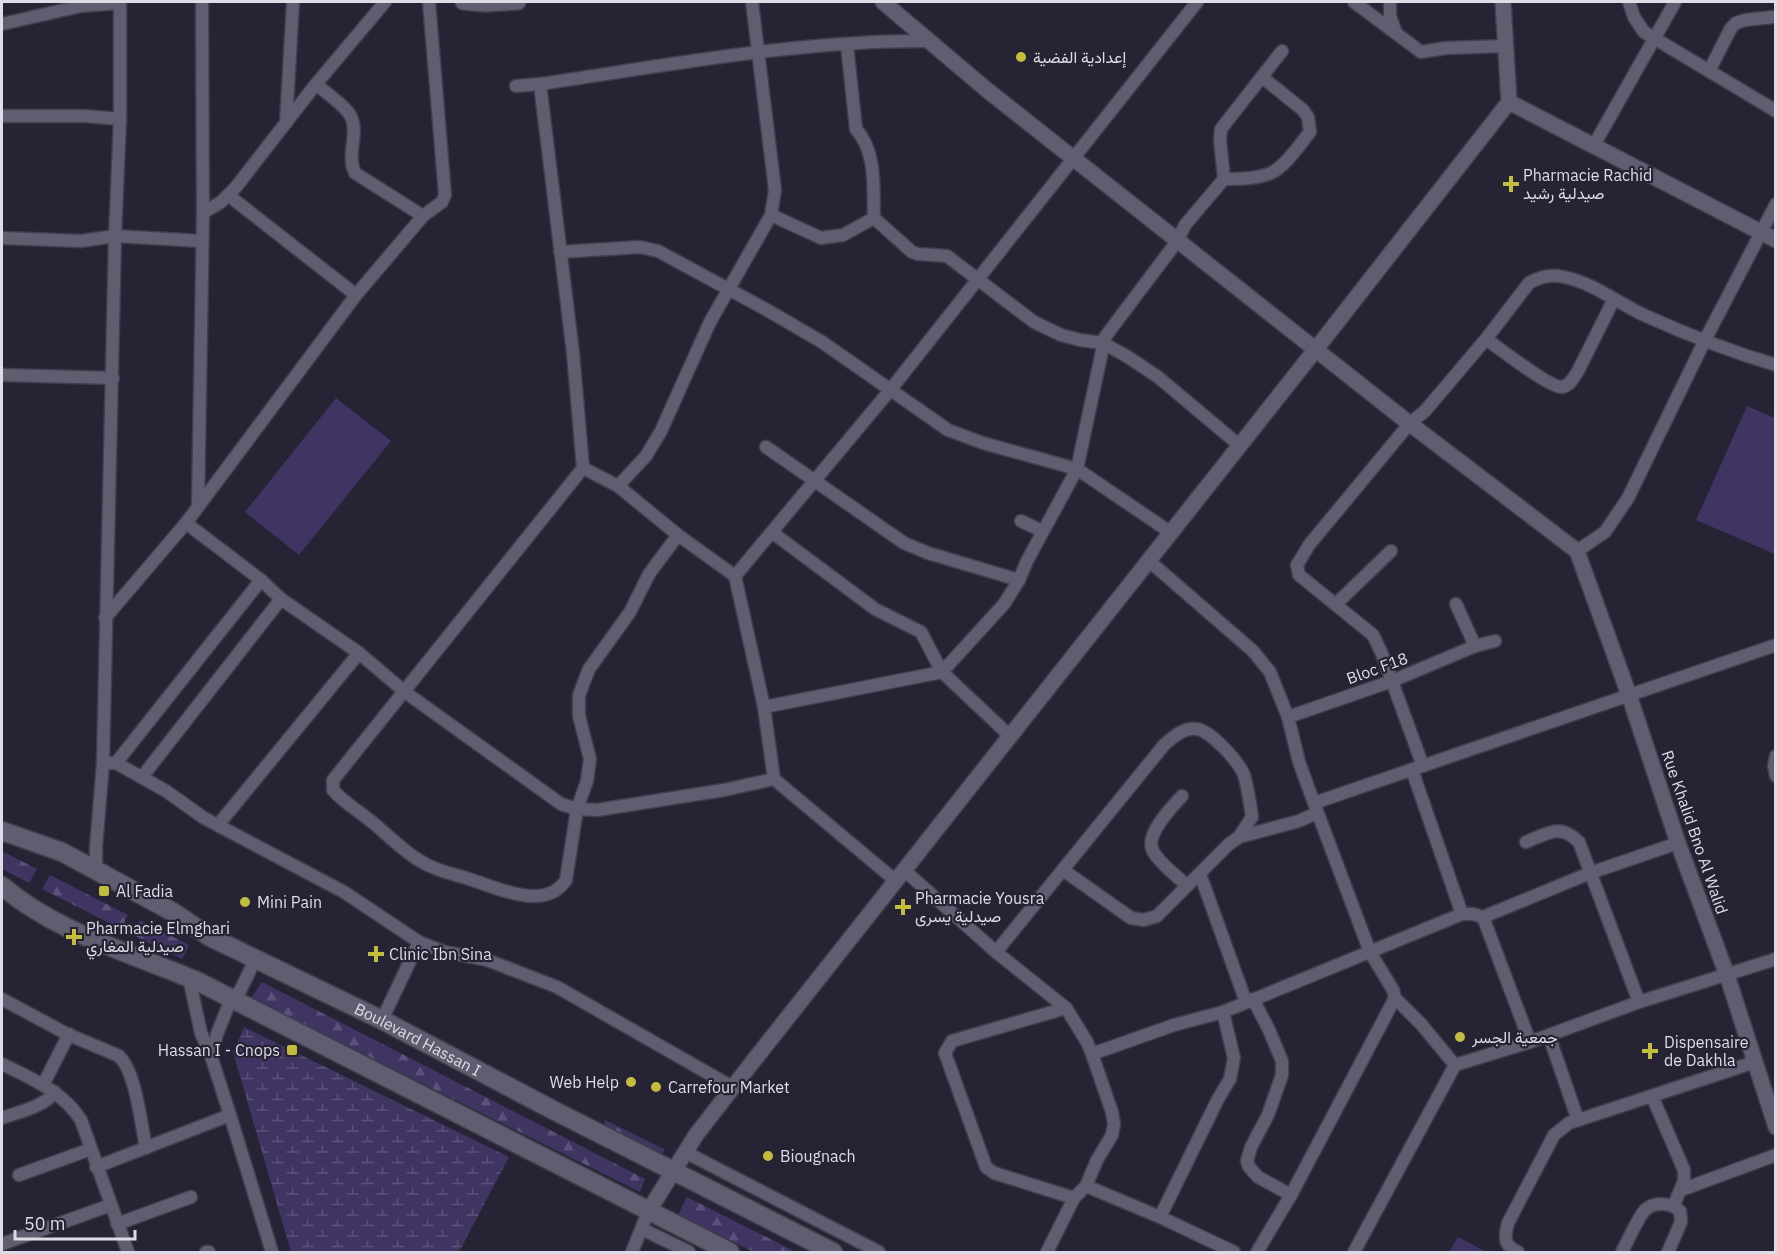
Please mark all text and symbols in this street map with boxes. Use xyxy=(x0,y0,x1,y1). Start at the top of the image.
place label: إعدادية الفضية xyxy=(1033,47,1126,68)
marker: إعدادية الفضية xyxy=(1014,50,1028,64)
place label: Pharmacie Rachid صيدلية رشيد xyxy=(1523,165,1652,204)
marker: Pharmacie Rachid صيدلية رشيد xyxy=(1504,177,1518,191)
street label: Bloc F18 xyxy=(1344,648,1410,688)
street label: Rue Khalid Bno Al Walid xyxy=(1658,747,1732,917)
place label: Al Fadia xyxy=(116,881,174,901)
marker: Al Fadia xyxy=(97,884,111,898)
place label: Pharmacie Yousra صيدلية يسرى xyxy=(915,888,1045,927)
place label: Mini Pain xyxy=(257,892,322,912)
marker: Mini Pain xyxy=(238,895,252,909)
marker: Pharmacie Yousra صيدلية يسرى xyxy=(896,900,910,914)
place label: Pharmacie Elmghari صيدلية المغاري xyxy=(86,918,230,960)
marker: Pharmacie Elmghari صيدلية المغاري xyxy=(67,930,81,944)
place label: Clinic Ibn Sina xyxy=(389,944,492,964)
marker: Clinic Ibn Sina xyxy=(367,945,385,963)
street label: Boulevard Hassan I xyxy=(351,998,484,1080)
place label: جمعية الجسر xyxy=(1471,1027,1558,1048)
marker: جمعية الجسر xyxy=(1453,1030,1467,1044)
place label: Dispensaire de Dakhla xyxy=(1664,1032,1749,1070)
place label: Hassan I - Cnops xyxy=(158,1040,280,1060)
marker: Dispensaire de Dakhla xyxy=(1641,1042,1659,1060)
marker: Hassan I - Cnops xyxy=(285,1043,299,1057)
place label: Web Help xyxy=(549,1072,619,1092)
marker: Web Help xyxy=(624,1075,638,1089)
place label: Carrefour Market xyxy=(668,1077,790,1097)
marker: Carrefour Market xyxy=(649,1080,663,1094)
place label: Biougnach xyxy=(780,1146,856,1166)
marker: Biougnach xyxy=(761,1149,775,1163)
scale bar xyxy=(15,1203,135,1241)
text: 50 m xyxy=(24,1212,66,1235)

